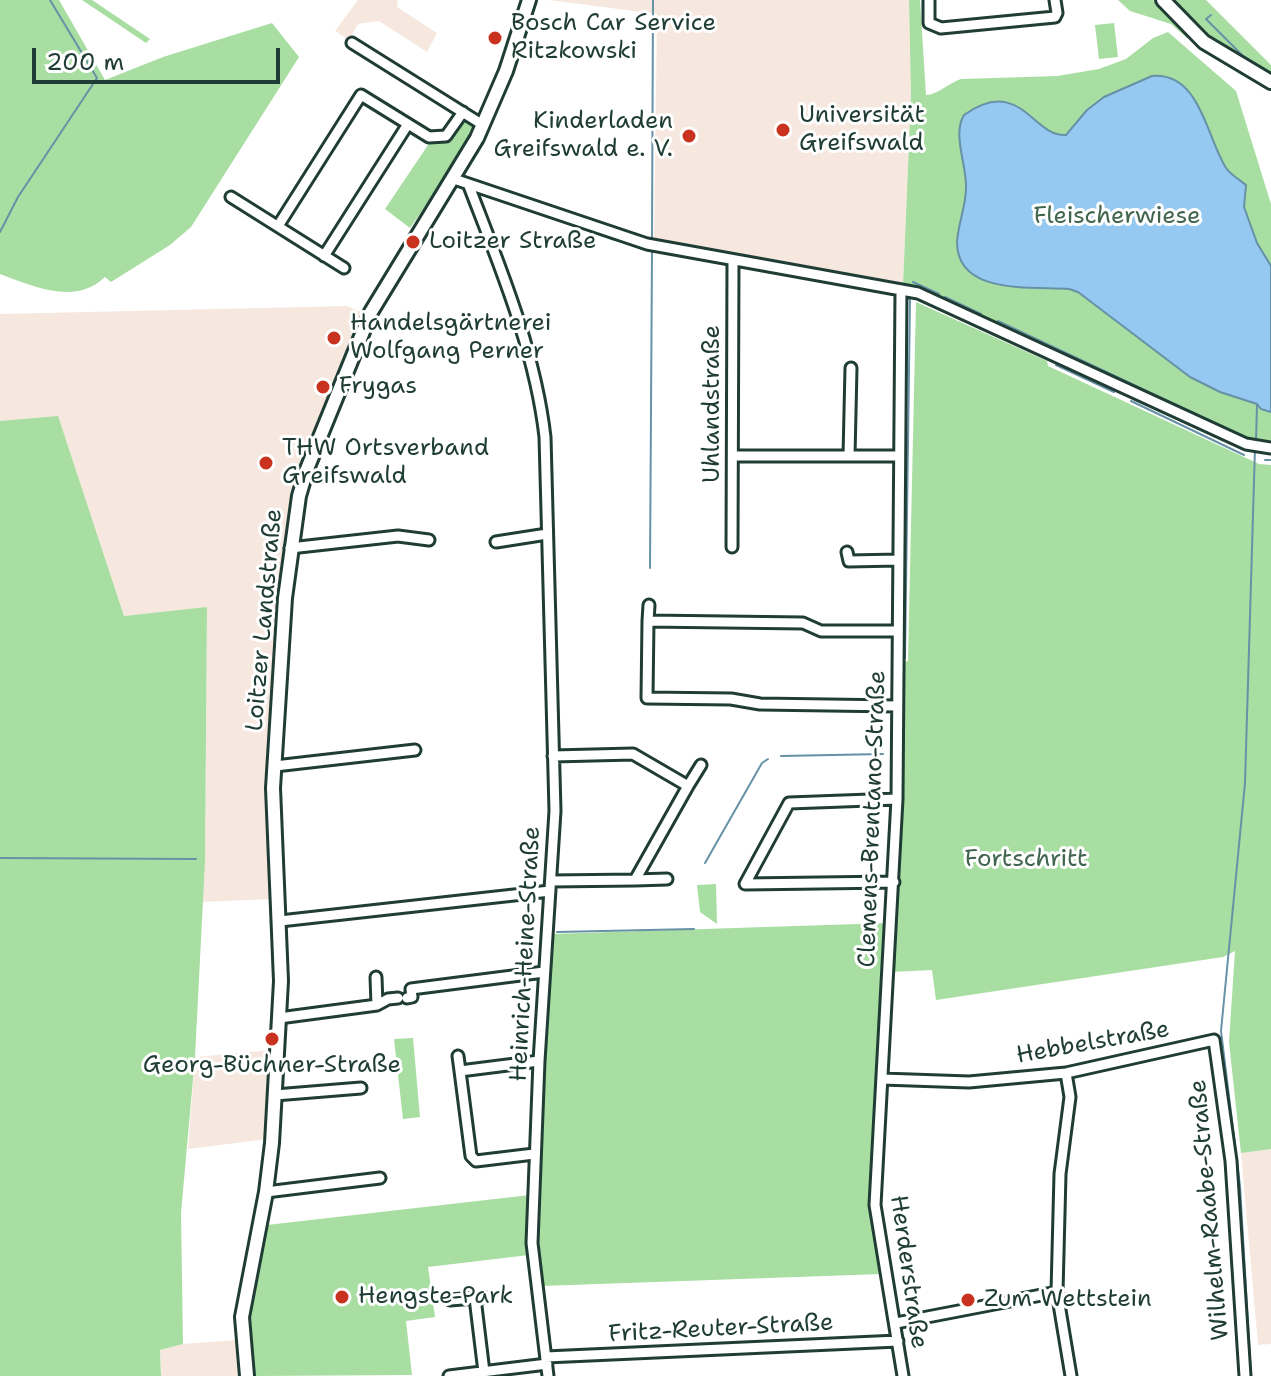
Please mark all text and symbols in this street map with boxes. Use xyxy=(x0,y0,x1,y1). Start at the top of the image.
place label: Bosch Car Service Ritzkowski xyxy=(511,10,716,66)
marker: Bosch Car Service Ritzkowski xyxy=(486,29,504,47)
scale bar xyxy=(36,32,284,82)
text: 200 m xyxy=(46,46,124,78)
place label: Universität Greifswald xyxy=(799,102,925,158)
place label: Kinderladen Greifswald e. V. xyxy=(494,108,673,164)
marker: Universität Greifswald xyxy=(774,121,792,139)
marker: Kinderladen Greifswald e. V. xyxy=(680,127,698,145)
park label: Fleischerwiese xyxy=(1033,203,1201,231)
place label: Loitzer Straße xyxy=(429,228,596,256)
marker: Loitzer Straße xyxy=(404,233,422,251)
place label: Handelsgärtnerei Wolfgang Perner xyxy=(350,310,552,366)
street label: Uhlandstraße xyxy=(699,325,727,483)
marker: Handelsgärtnerei Wolfgang Perner xyxy=(325,329,343,347)
place label: Frygas xyxy=(339,373,417,401)
marker: Frygas xyxy=(314,378,332,396)
place label: THW Ortsverband Greifswald xyxy=(282,435,489,491)
marker: THW Ortsverband Greifswald xyxy=(257,454,275,472)
street label: Loitzer Landstraße xyxy=(241,508,289,732)
street label: Clemens-Brentano-Straße xyxy=(853,670,893,968)
street label: Heinrich-Heine-Straße xyxy=(505,826,547,1082)
park label: Fortschritt xyxy=(964,846,1088,874)
street label: Hebbelstraße xyxy=(1014,1015,1172,1071)
marker: Georg-Büchner-Straße xyxy=(263,1030,281,1048)
place label: Georg-Büchner-Straße xyxy=(143,1052,401,1080)
street label: Wilhelm-Raabe-Straße xyxy=(1184,1078,1236,1342)
street label: Herderstraße xyxy=(883,1193,933,1351)
place label: Hengste-Park xyxy=(358,1283,513,1311)
place label: Zum Wettstein xyxy=(984,1286,1152,1314)
marker: Hengste-Park xyxy=(333,1288,351,1306)
marker: Zum Wettstein xyxy=(959,1291,977,1309)
street label: Fritz-Reuter-Straße xyxy=(608,1309,834,1349)

